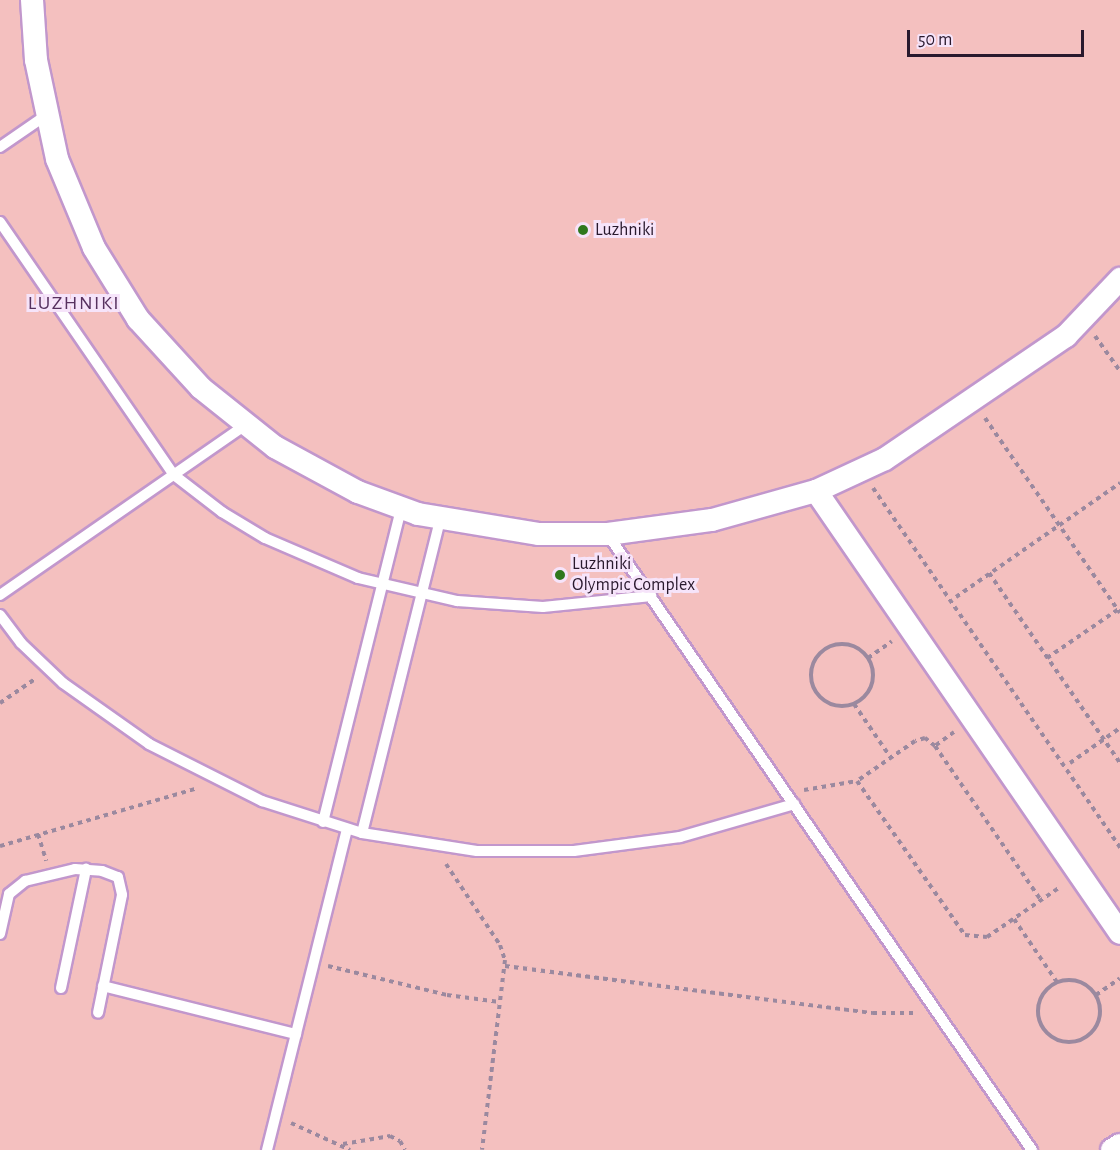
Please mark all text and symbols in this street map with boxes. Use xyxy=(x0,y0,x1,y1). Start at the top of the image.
scale bar xyxy=(910,18,1087,56)
text: 50 m xyxy=(918,31,952,49)
place label: Luzhniki xyxy=(595,219,654,241)
marker: Luzhniki xyxy=(576,223,590,237)
district label: LUZHNIKI xyxy=(28,291,120,315)
place label: Luzhniki Olympic Complex xyxy=(572,554,695,596)
marker: Luzhniki Olympic Complex xyxy=(553,568,567,582)

